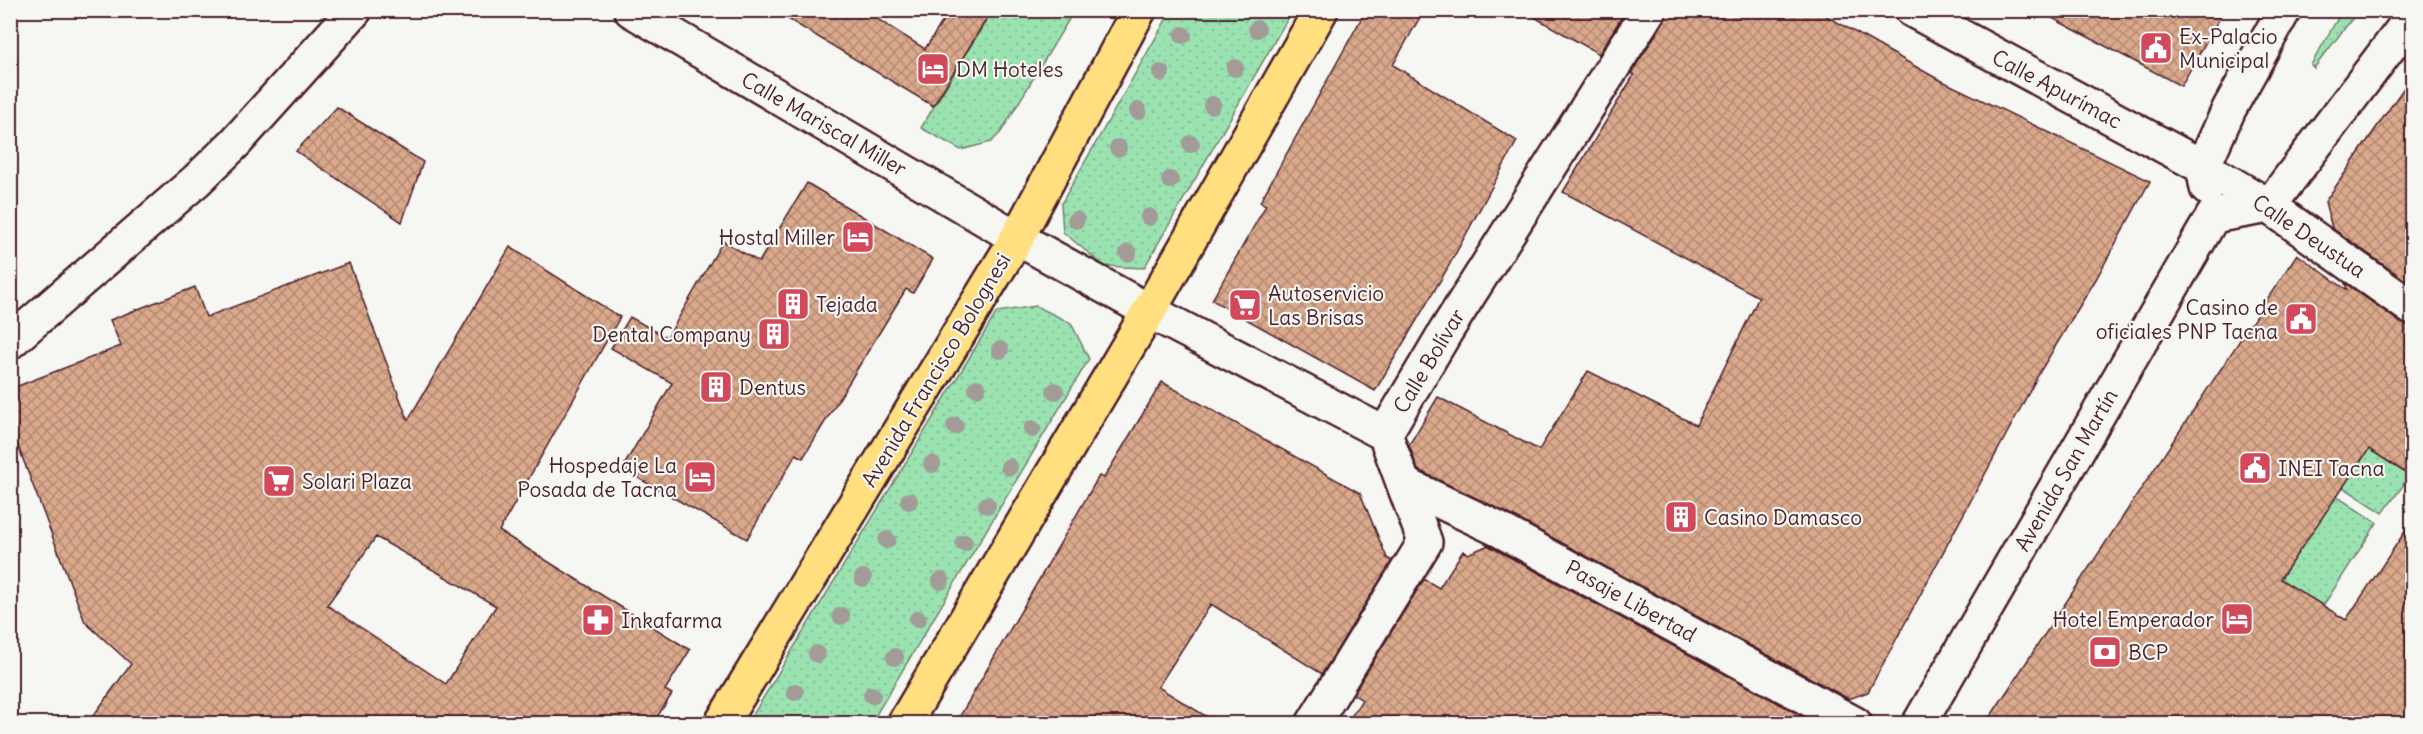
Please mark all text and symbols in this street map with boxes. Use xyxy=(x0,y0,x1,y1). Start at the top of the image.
place label: Ex-Palacio Municipal xyxy=(2179,23,2278,74)
public building icon: Ex-Palacio Municipal xyxy=(2138,30,2174,66)
street label: Calle Apurímac xyxy=(1987,43,2127,135)
hotel icon: DM Hoteles xyxy=(915,51,951,87)
place label: DM Hoteles xyxy=(956,56,1063,83)
street label: Calle Mariscal Miller xyxy=(737,66,912,182)
street label: Calle Deustua xyxy=(2247,188,2371,284)
hotel icon: Hostal Miller xyxy=(840,219,876,255)
place label: Hostal Miller xyxy=(719,224,835,251)
street label: Avenida Francisco Bolognesi xyxy=(855,248,1017,492)
place label: Autoservicio Las Brisas xyxy=(1268,280,1384,331)
building icon: Tejada xyxy=(775,286,811,322)
supermarket icon: Autoservicio Las Brisas xyxy=(1227,287,1263,323)
place label: Tejada xyxy=(816,291,878,318)
place label: Casino de oficiales PNP Tacna xyxy=(2096,294,2278,345)
public building icon: Casino de oficiales PNP Tacna xyxy=(2283,301,2319,337)
street label: Calle Bolívar xyxy=(1387,304,1471,418)
building icon: Dental Company xyxy=(756,316,792,352)
place label: Dental Company xyxy=(592,321,751,348)
building icon: Dentus xyxy=(698,369,734,405)
place label: Dentus xyxy=(739,374,806,401)
street label: Avenida San Martín xyxy=(2008,384,2124,556)
public building icon: INEI Tacna xyxy=(2237,450,2273,486)
place label: Hospedaje La Posada de Tacna xyxy=(517,452,677,503)
place label: INEI Tacna xyxy=(2278,455,2385,482)
hotel icon: Hospedaje La Posada de Tacna xyxy=(682,459,718,495)
supermarket icon: Solari Plaza xyxy=(261,463,297,499)
place label: Solari Plaza xyxy=(302,468,412,495)
building icon: Casino Damasco xyxy=(1663,499,1699,535)
place label: Casino Damasco xyxy=(1704,504,1862,531)
street label: Pasaje Libertad xyxy=(1561,554,1701,648)
hotel icon: Hotel Emperador xyxy=(2219,601,2255,637)
pharmacy icon: Inkafarma xyxy=(580,602,616,638)
place label: Hotel Emperador xyxy=(2053,606,2214,633)
place label: Inkafarma xyxy=(621,607,722,634)
bank icon: BCP xyxy=(2087,634,2123,670)
place label: BCP xyxy=(2128,639,2168,666)

